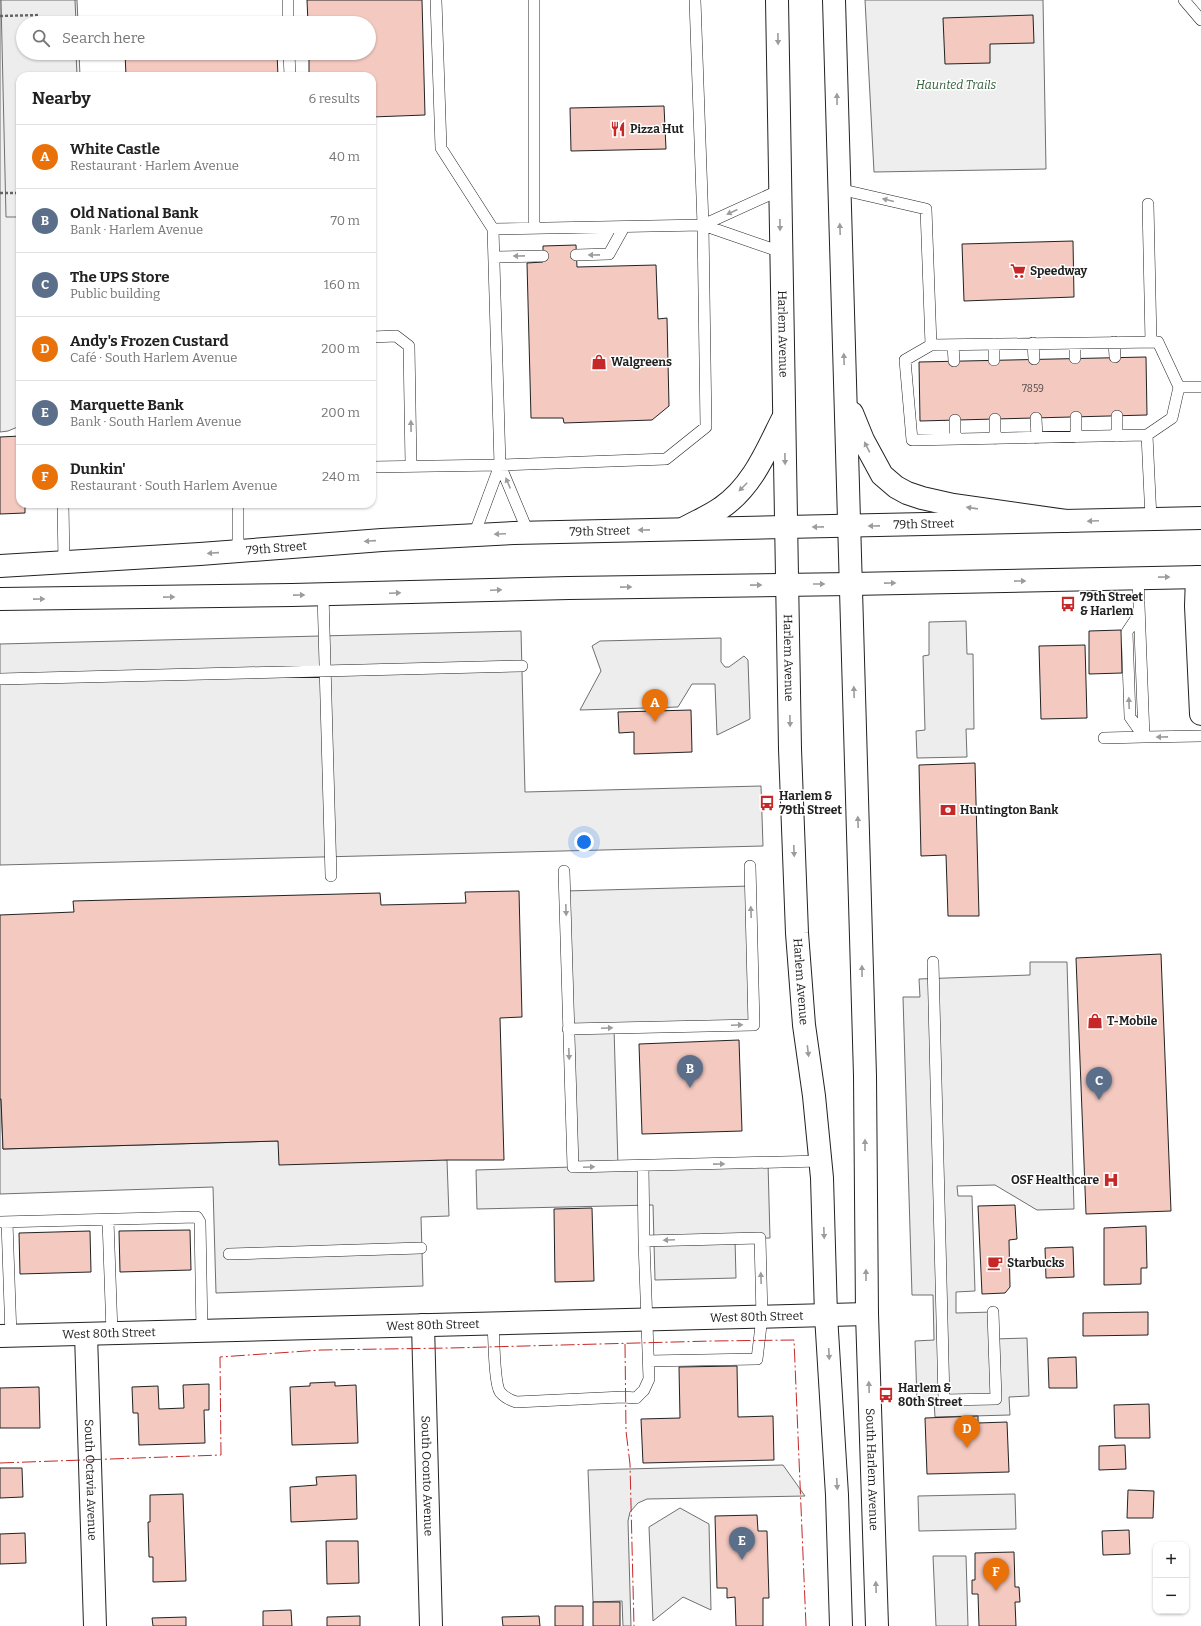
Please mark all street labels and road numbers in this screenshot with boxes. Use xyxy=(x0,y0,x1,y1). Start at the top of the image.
street label: Harlem Avenue xyxy=(775,290,791,378)
street label: 79th Street xyxy=(893,516,955,532)
street label: 79th Street xyxy=(569,523,631,539)
street label: 79th Street xyxy=(245,539,308,557)
street label: Harlem Avenue xyxy=(781,614,796,702)
street label: Harlem Avenue xyxy=(790,938,811,1026)
street label: West 80th Street xyxy=(710,1309,804,1325)
street label: West 80th Street xyxy=(386,1317,480,1333)
street label: West 80th Street xyxy=(62,1325,157,1341)
street label: South Harlem Avenue xyxy=(863,1408,881,1531)
street label: South Oconto Avenue xyxy=(418,1415,436,1536)
street label: South Octavia Avenue xyxy=(82,1419,99,1541)

